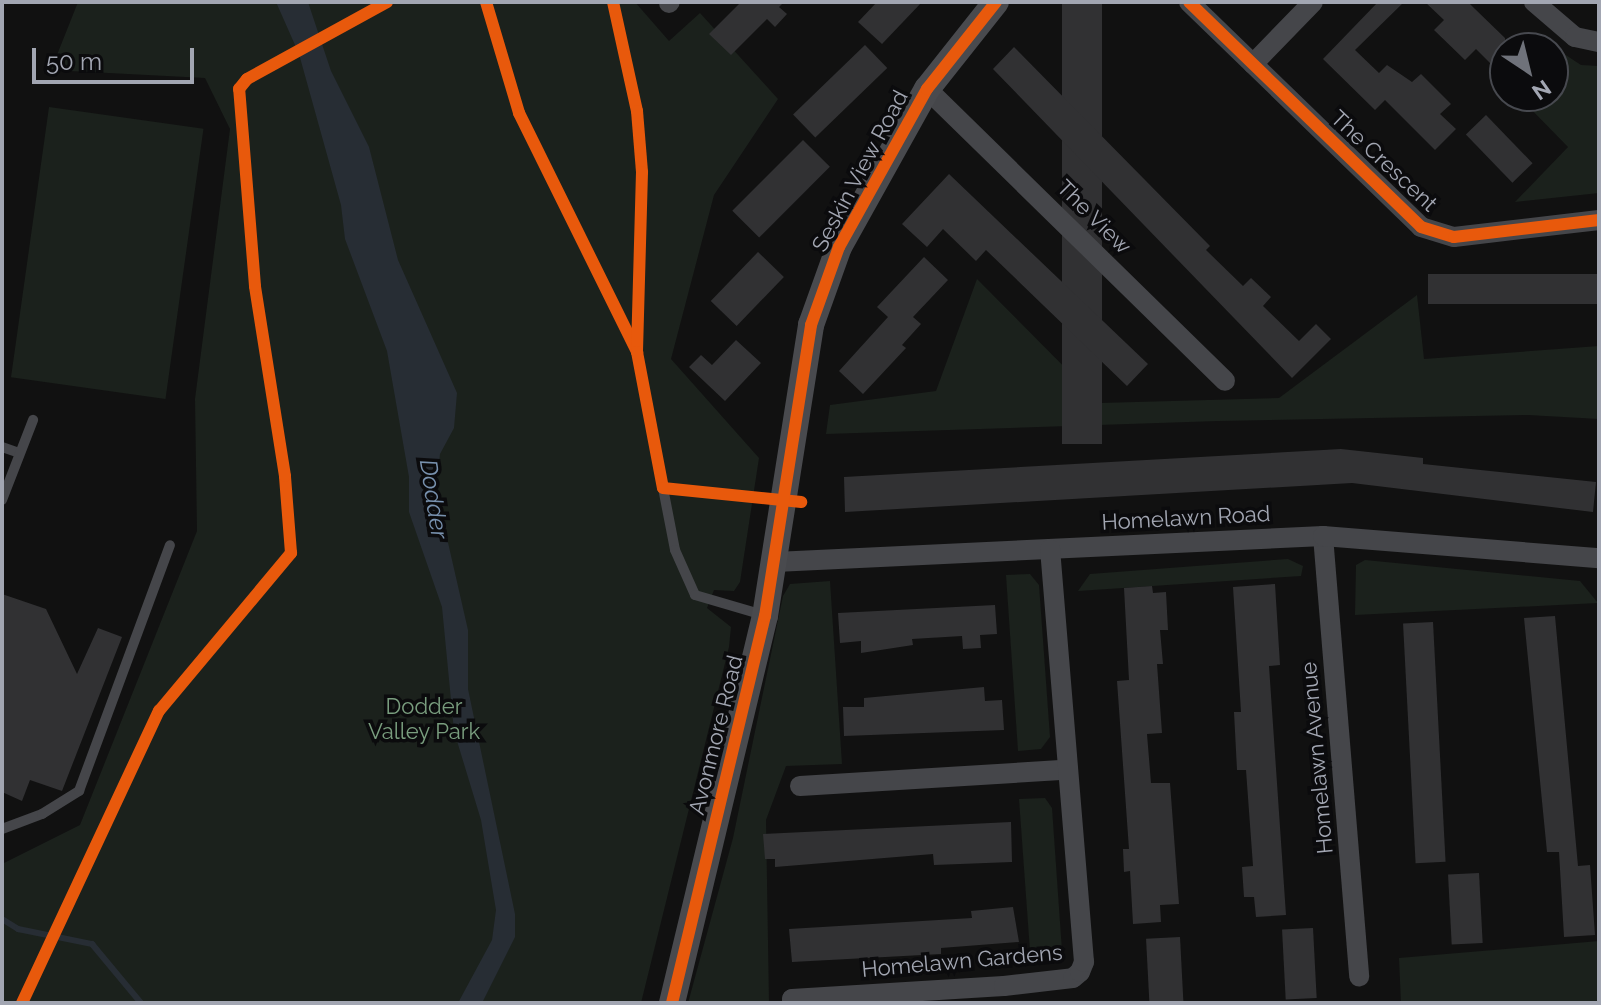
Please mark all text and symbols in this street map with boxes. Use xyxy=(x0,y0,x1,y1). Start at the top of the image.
scale bar xyxy=(36,32,198,82)
north arrow xyxy=(1489,32,1569,112)
text: 50 m xyxy=(46,47,102,76)
text: N xyxy=(1527,75,1556,105)
street label: Seskin View Road xyxy=(806,85,914,257)
street label: The Crescent xyxy=(1325,105,1443,217)
street label: The View xyxy=(1051,174,1137,260)
water label: Dodder xyxy=(414,457,454,541)
street label: Homelawn Road xyxy=(1101,500,1271,536)
street label: Avonmore Road xyxy=(683,653,749,817)
street label: Homelawn Avenue xyxy=(1295,661,1339,855)
park label: Dodder Valley Park xyxy=(368,693,480,744)
street label: Homelawn Gardens xyxy=(861,939,1063,983)

